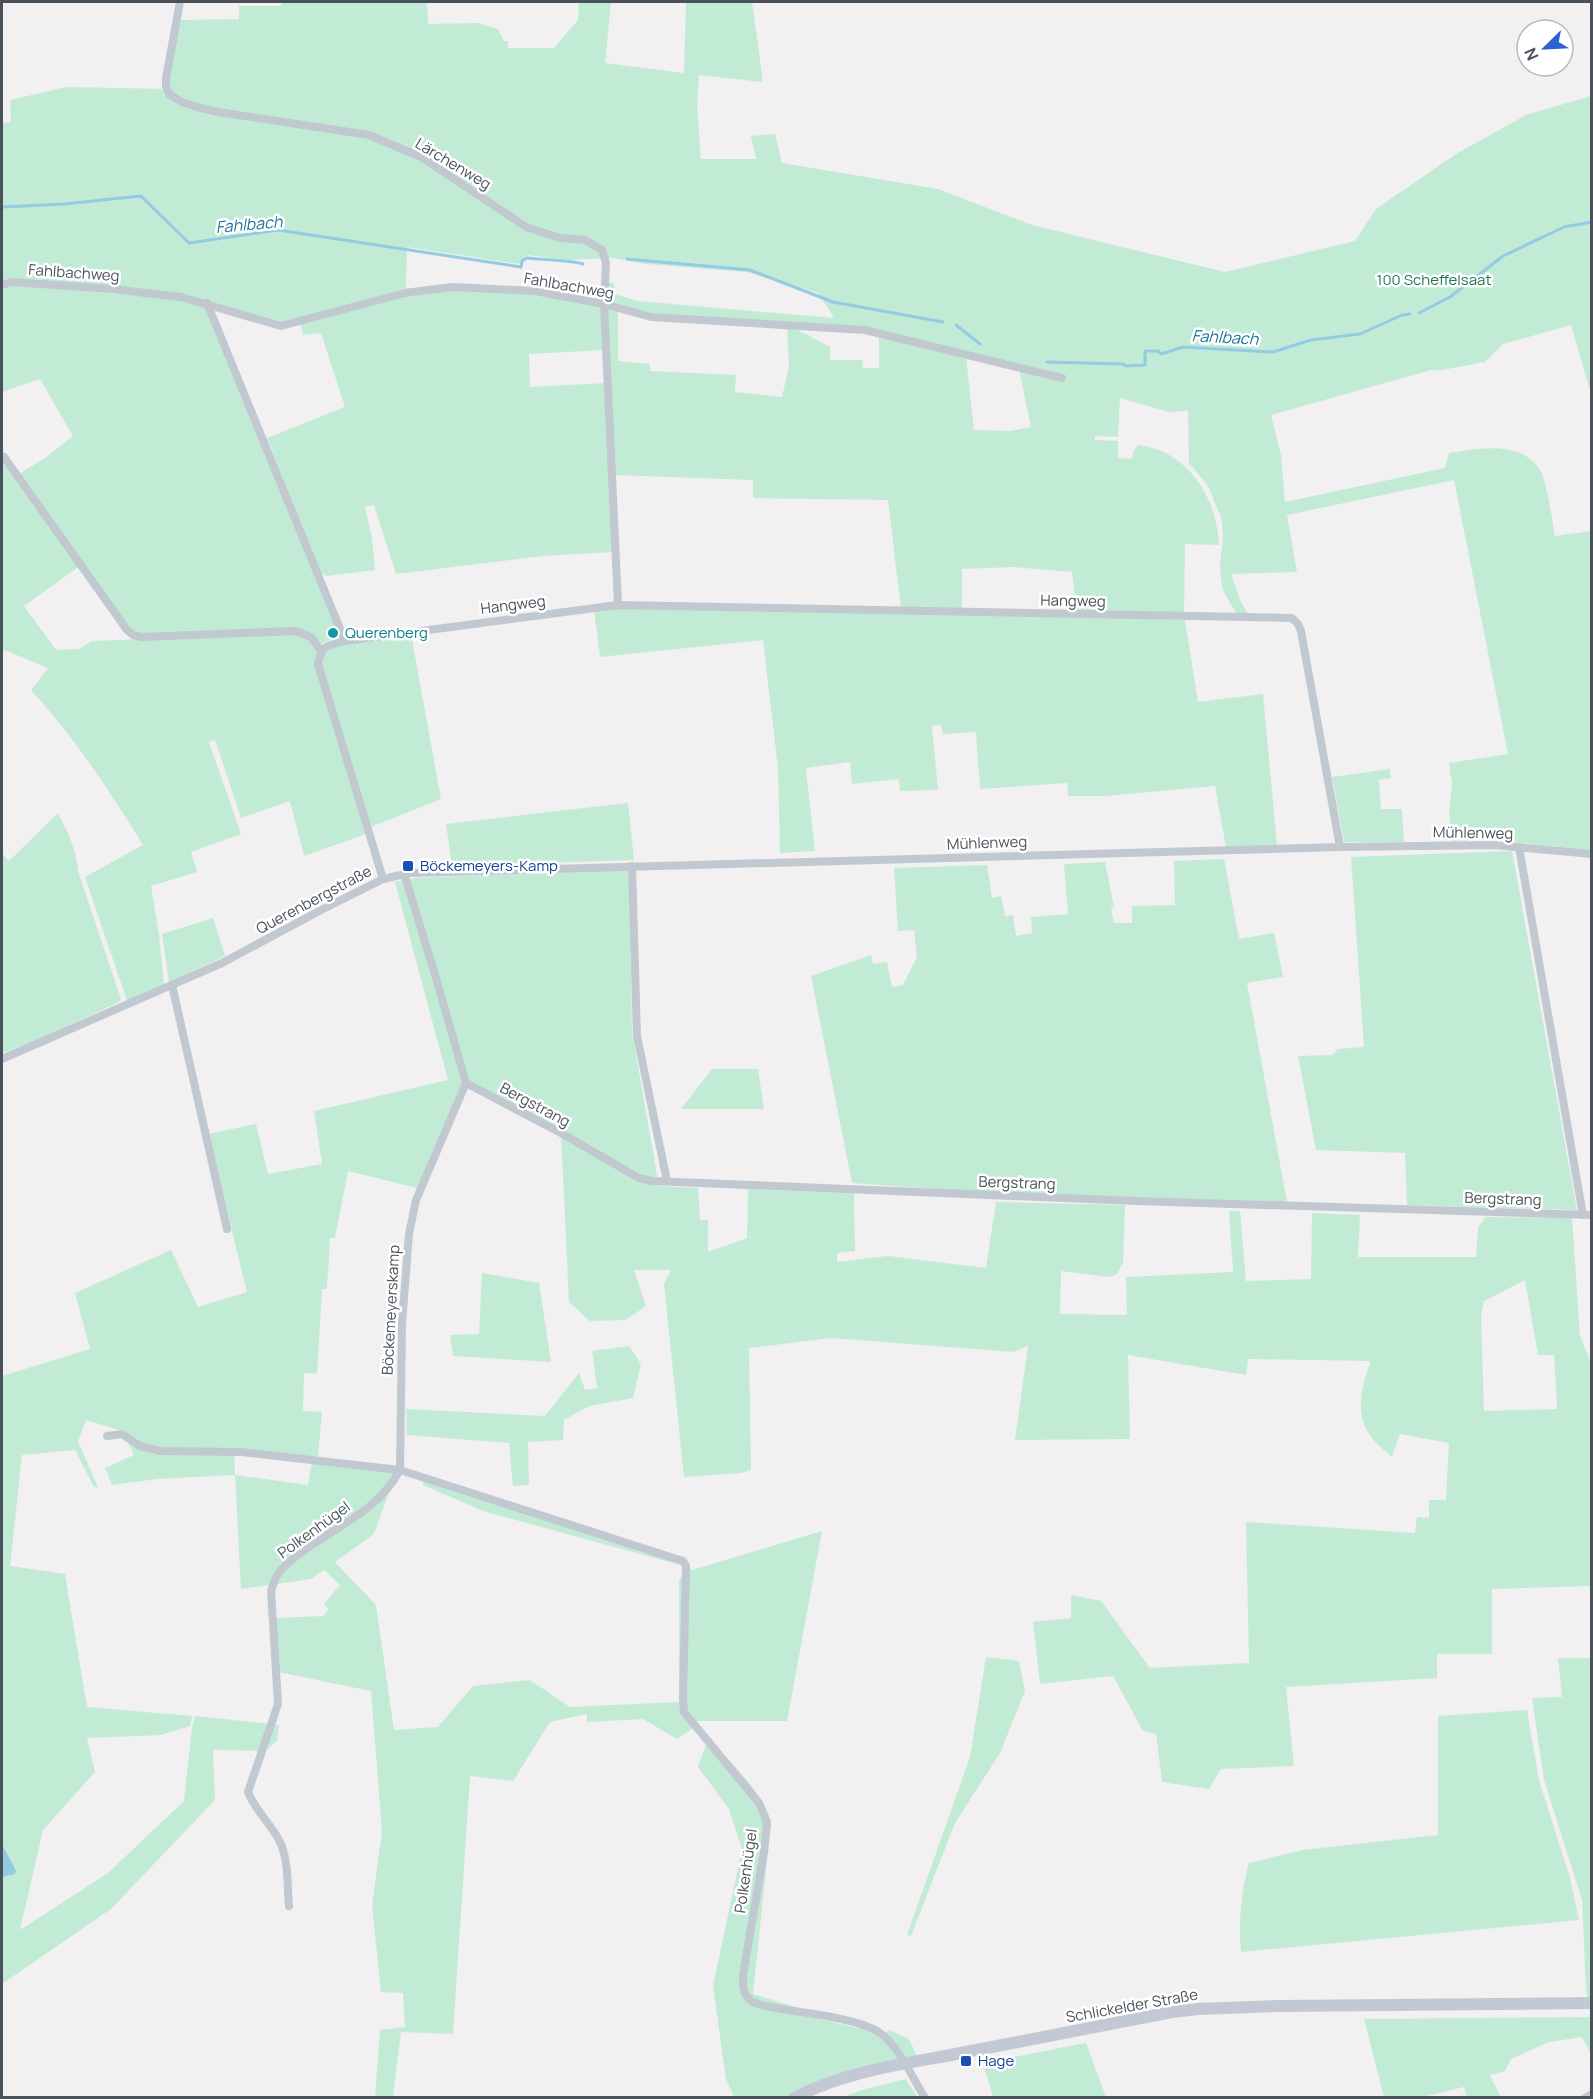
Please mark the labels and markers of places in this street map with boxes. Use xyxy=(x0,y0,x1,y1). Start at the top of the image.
place label: Querenberg xyxy=(345,622,428,643)
marker: Querenberg xyxy=(326,626,340,640)
place label: Böckemeyers-Kamp xyxy=(420,855,558,876)
marker: Böckemeyers-Kamp xyxy=(401,859,415,873)
place label: Hage xyxy=(978,2050,1014,2071)
marker: Hage xyxy=(959,2054,973,2068)

